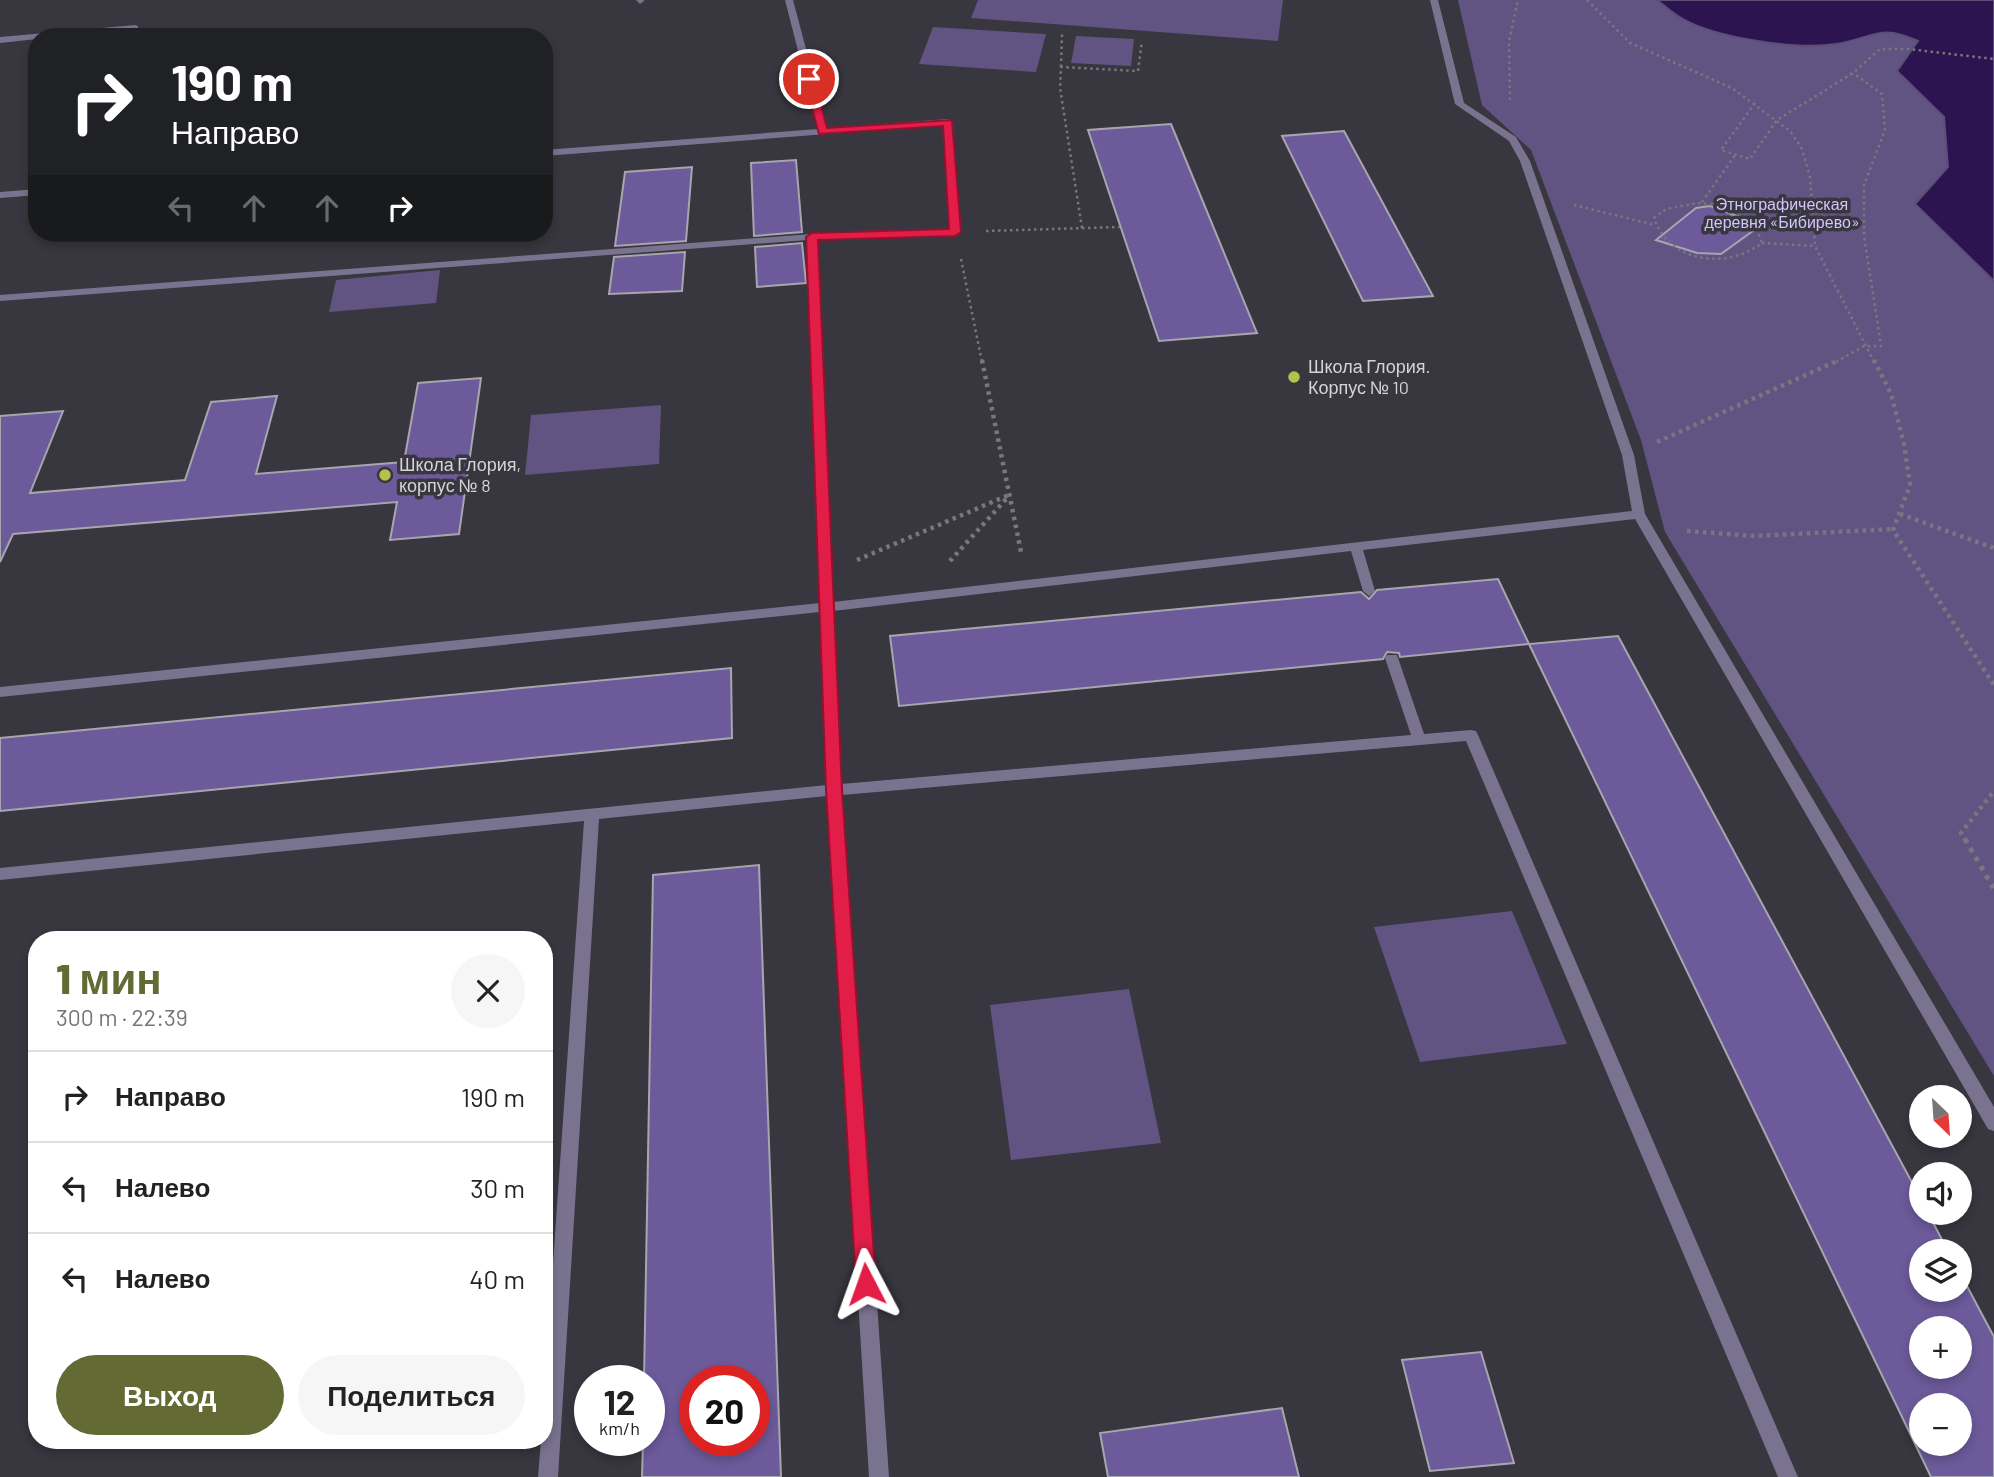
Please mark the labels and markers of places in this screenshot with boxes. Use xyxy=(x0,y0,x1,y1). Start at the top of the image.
pin xyxy=(779,49,839,109)
place label: Школа Глория. Корпус № 10 xyxy=(1308,355,1431,398)
marker: Школа Глория. Корпус № 10 xyxy=(1286,369,1302,385)
place label: Школа Глория, корпус № 8 xyxy=(399,453,521,496)
marker: Школа Глория, корпус № 8 xyxy=(377,467,393,483)

